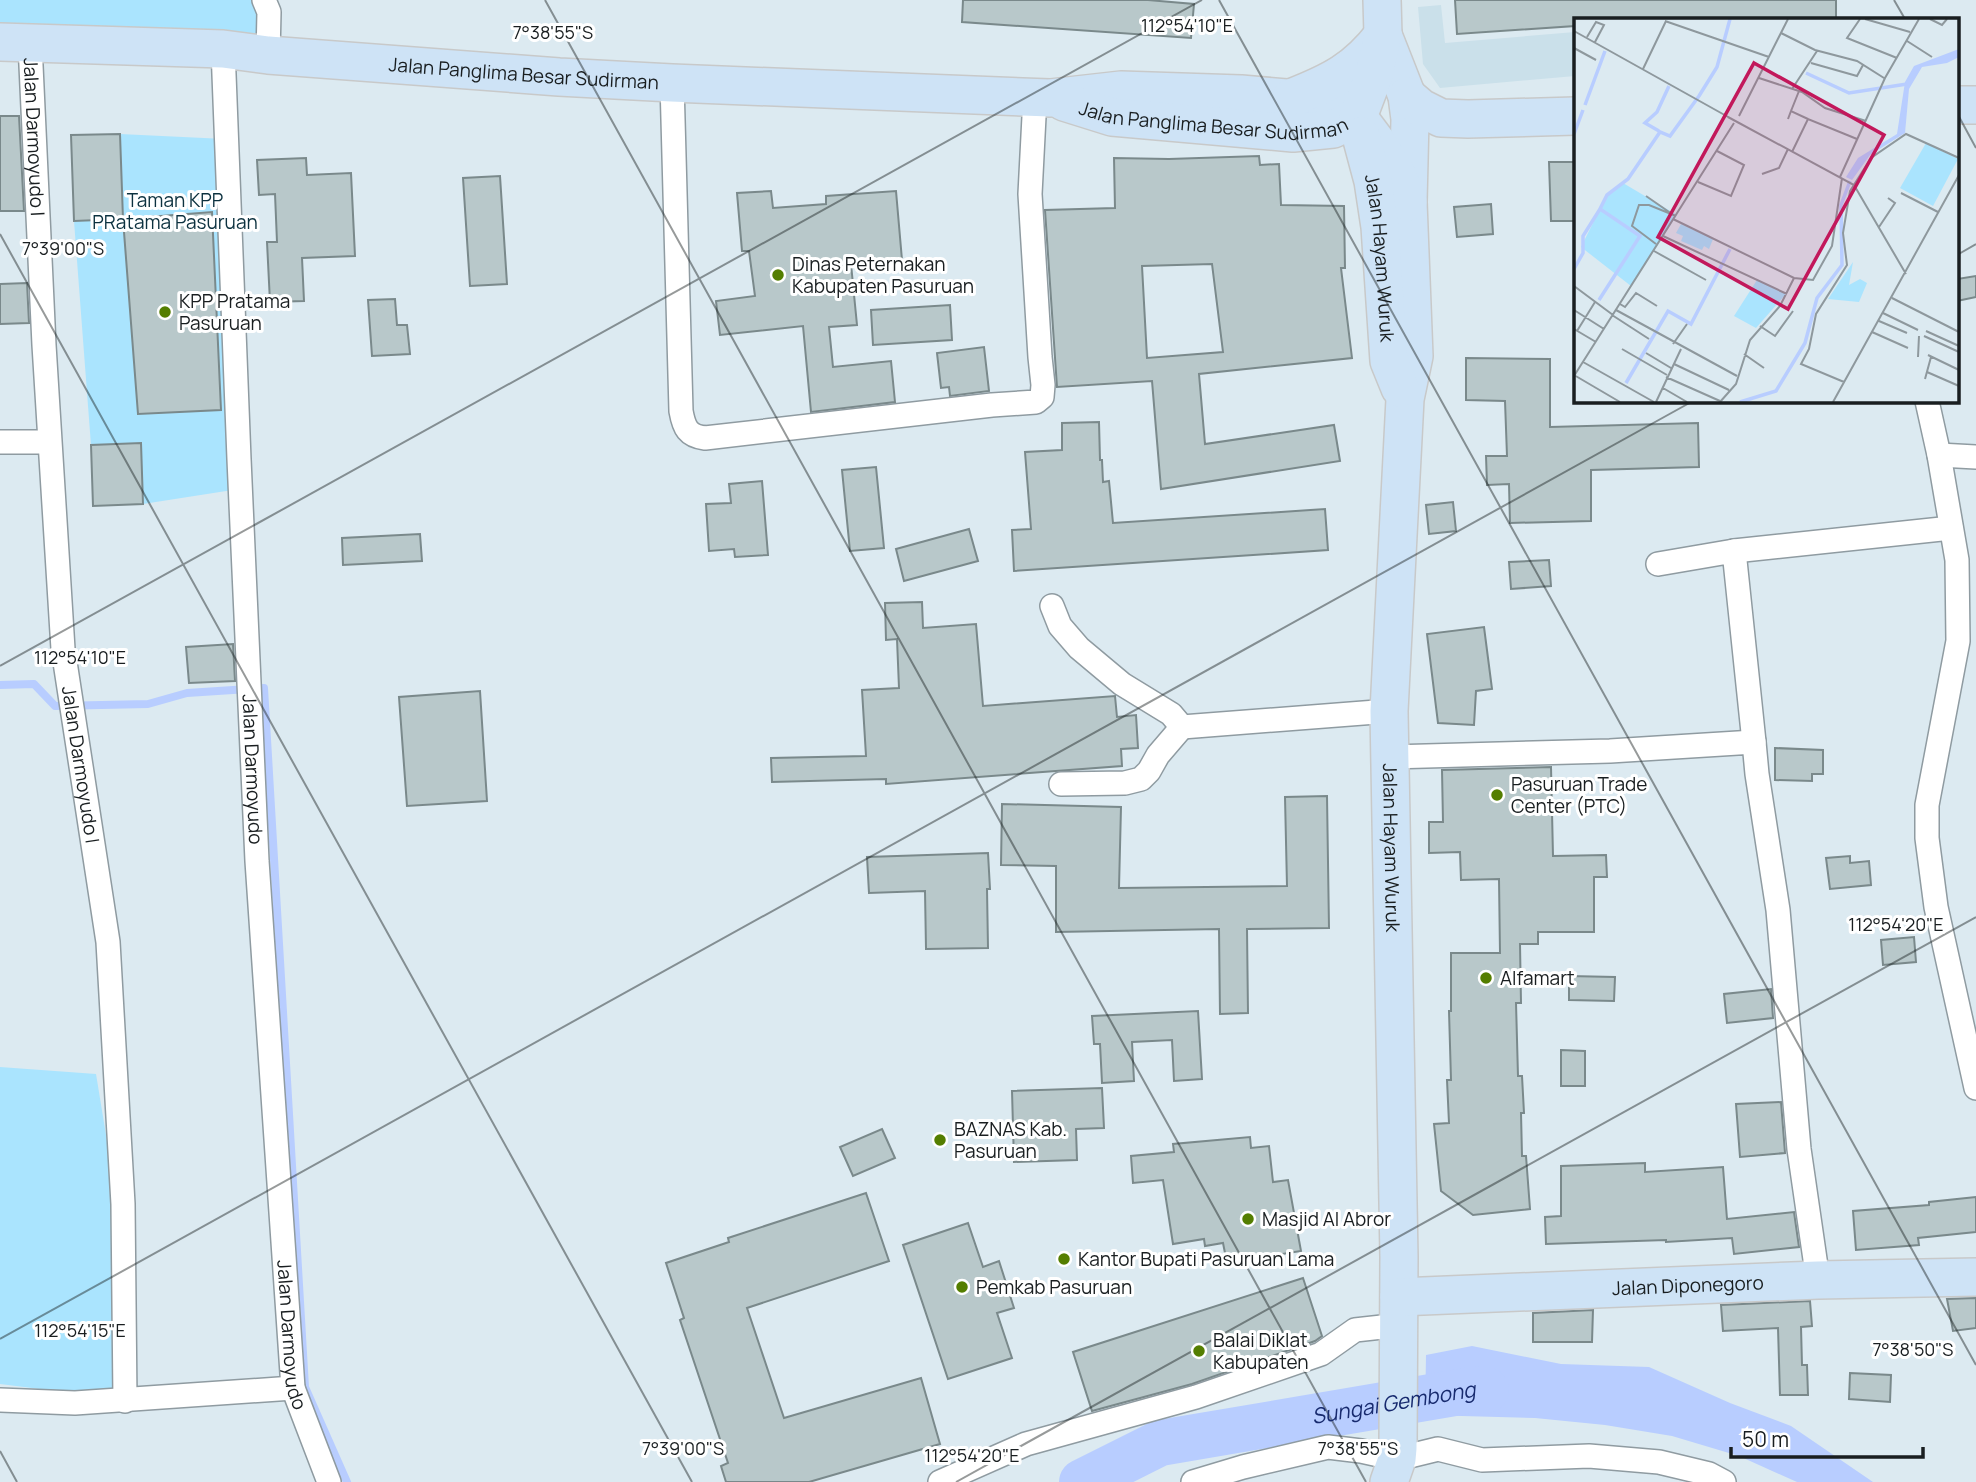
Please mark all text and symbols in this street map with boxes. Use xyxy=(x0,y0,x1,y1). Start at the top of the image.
text: 112°54'10"E xyxy=(1141,13,1233,37)
inset map xyxy=(1574,18,1958,402)
text: 7°38'55"S xyxy=(513,20,593,44)
street label: Jalan Panglima Besar Sudirman xyxy=(388,51,659,95)
street label: Jalan Darmoyudo I xyxy=(18,57,51,217)
street label: Jalan Panglima Besar Sudirman xyxy=(1076,95,1352,146)
street label: Jalan Hayam Wuruk xyxy=(1359,171,1401,343)
park label: Taman KPP PRatama Pasuruan xyxy=(92,187,258,235)
text: 7°39'00"S xyxy=(22,236,104,260)
place label: Dinas Peternakan Kabupaten Pasuruan xyxy=(792,251,974,299)
marker: Dinas Peternakan Kabupaten Pasuruan xyxy=(770,267,786,283)
place label: KPP Pratama Pasuruan xyxy=(179,288,290,336)
marker: KPP Pratama Pasuruan xyxy=(157,304,173,320)
text: 112°54'10"E xyxy=(34,645,126,669)
street label: Jalan Darmoyudo I xyxy=(56,684,106,845)
street label: Jalan Darmoyudo xyxy=(237,694,269,845)
street label: Jalan Hayam Wuruk xyxy=(1377,763,1406,933)
place label: Pasuruan Trade Center (PTC) xyxy=(1511,771,1647,819)
marker: Pasuruan Trade Center (PTC) xyxy=(1489,787,1505,803)
text: 112°54'20"E xyxy=(1848,912,1944,936)
place label: Alfamart xyxy=(1500,965,1575,991)
marker: Alfamart xyxy=(1478,970,1494,986)
place label: BAZNAS Kab. Pasuruan xyxy=(954,1116,1067,1164)
marker: BAZNAS Kab. Pasuruan xyxy=(932,1132,948,1148)
place label: Masjid Al Abror xyxy=(1262,1206,1391,1232)
marker: Masjid Al Abror xyxy=(1240,1211,1256,1227)
place label: Kantor Bupati Pasuruan Lama xyxy=(1078,1246,1334,1272)
marker: Kantor Bupati Pasuruan Lama xyxy=(1056,1251,1072,1267)
street label: Jalan Darmoyudo xyxy=(271,1259,313,1413)
street label: Jalan Diponegoro xyxy=(1611,1269,1764,1301)
place label: Pemkab Pasuruan xyxy=(976,1274,1132,1300)
marker: Pemkab Pasuruan xyxy=(954,1279,970,1295)
text: 112°54'15"E xyxy=(34,1318,126,1342)
place label: Balai Diklat Kabupaten xyxy=(1213,1327,1309,1375)
text: 7°38'50"S xyxy=(1873,1337,1953,1361)
marker: Balai Diklat Kabupaten xyxy=(1191,1343,1207,1359)
water label: Sungai Gembong xyxy=(1309,1374,1479,1430)
scale bar xyxy=(1731,1416,1924,1460)
text: 50 m xyxy=(1742,1425,1789,1453)
text: 7°39'00"S xyxy=(642,1436,724,1460)
text: 7°38'55"S xyxy=(1318,1436,1398,1460)
text: 112°54'20"E xyxy=(924,1443,1020,1467)

